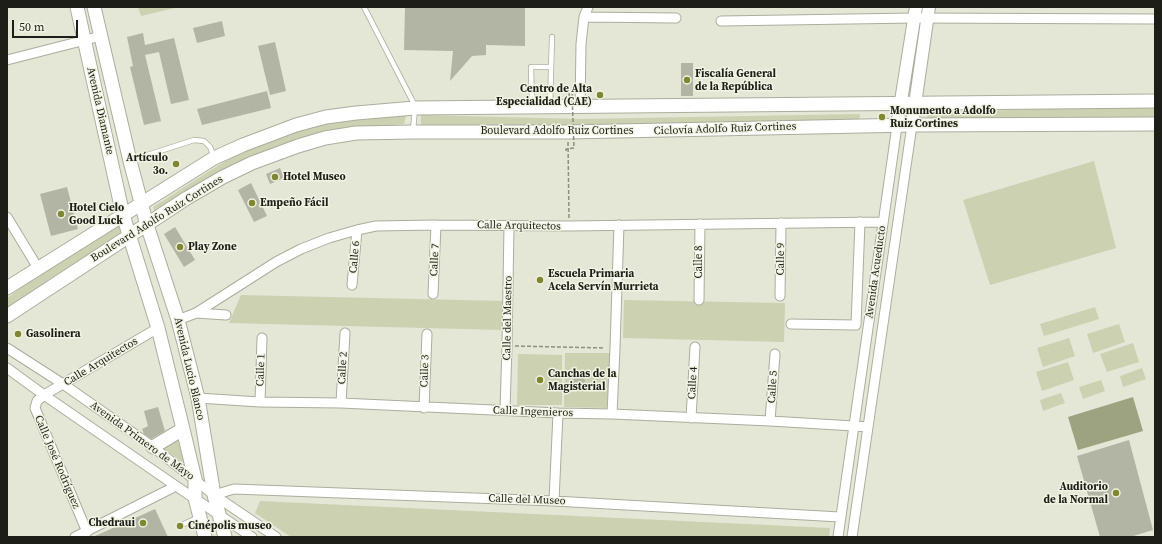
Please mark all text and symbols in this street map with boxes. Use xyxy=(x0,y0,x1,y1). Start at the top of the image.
scale bar xyxy=(14,12,80,38)
text: 50 m xyxy=(19,19,45,35)
street label: Avenida Diamante xyxy=(83,66,117,156)
place label: Fiscalía General de la República xyxy=(695,67,776,93)
marker: Fiscalía General de la República xyxy=(682,75,692,85)
place label: Centro de Alta Especialidad (CAE) xyxy=(496,82,592,108)
marker: Centro de Alta Especialidad (CAE) xyxy=(595,90,605,100)
place label: Monumento a Adolfo Ruiz Cortines xyxy=(890,104,996,130)
marker: Monumento a Adolfo Ruiz Cortines xyxy=(877,112,887,122)
street label: Ciclovía Adolfo Ruiz Cortines xyxy=(653,120,797,138)
street label: Boulevard Adolfo Ruiz Cortines xyxy=(480,124,634,138)
place label: Artículo 3o. xyxy=(126,151,168,177)
marker: Artículo 3o. xyxy=(171,159,181,169)
place label: Hotel Museo xyxy=(283,170,346,184)
marker: Hotel Museo xyxy=(270,172,280,182)
street label: Boulevard Adolfo Ruiz Cortines xyxy=(89,173,225,265)
place label: Empeño Fácil xyxy=(260,196,329,210)
marker: Empeño Fácil xyxy=(247,198,257,208)
place label: Hotel Cielo Good Luck xyxy=(69,201,124,227)
marker: Hotel Cielo Good Luck xyxy=(56,209,66,219)
street label: Calle Arquitectos xyxy=(477,219,561,233)
street label: Avenida Acueducto xyxy=(863,225,889,319)
place label: Play Zone xyxy=(188,240,237,254)
street label: Calle 6 xyxy=(347,240,363,274)
marker: Play Zone xyxy=(175,242,185,252)
street label: Calle 7 xyxy=(428,243,442,277)
street label: Calle 9 xyxy=(774,243,788,275)
street label: Calle 8 xyxy=(692,246,706,278)
place label: Escuela Primaria Acela Servín Murrieta xyxy=(548,267,659,293)
marker: Escuela Primaria Acela Servín Murrieta xyxy=(535,275,545,285)
street label: Calle del Maestro xyxy=(501,276,515,360)
street label: Avenida Lucio Blanco xyxy=(171,316,207,422)
place label: Gasolinera xyxy=(26,327,81,341)
marker: Gasolinera xyxy=(13,329,23,339)
street label: Calle Arquitectos xyxy=(62,335,140,389)
street label: Calle 2 xyxy=(336,351,350,385)
street label: Calle 1 xyxy=(254,353,268,387)
street label: Calle 3 xyxy=(418,354,432,388)
street label: Calle 4 xyxy=(686,366,700,400)
place label: Canchas de la Magisterial xyxy=(548,367,617,393)
street label: Calle 5 xyxy=(765,370,781,404)
marker: Canchas de la Magisterial xyxy=(535,375,545,385)
street label: Avenida Primero de Mayo xyxy=(87,399,197,483)
street label: Calle Ingenieros xyxy=(493,404,573,420)
street label: Calle José Rodríguez xyxy=(31,413,83,511)
place label: Auditorio de la Normal xyxy=(1044,480,1108,506)
marker: Auditorio de la Normal xyxy=(1111,488,1121,498)
street label: Calle del Museo xyxy=(488,492,566,508)
place label: Chedraui xyxy=(88,516,135,530)
marker: Chedraui xyxy=(138,518,148,528)
place label: Cinépolis museo xyxy=(188,519,272,533)
marker: Cinépolis museo xyxy=(175,521,185,531)

